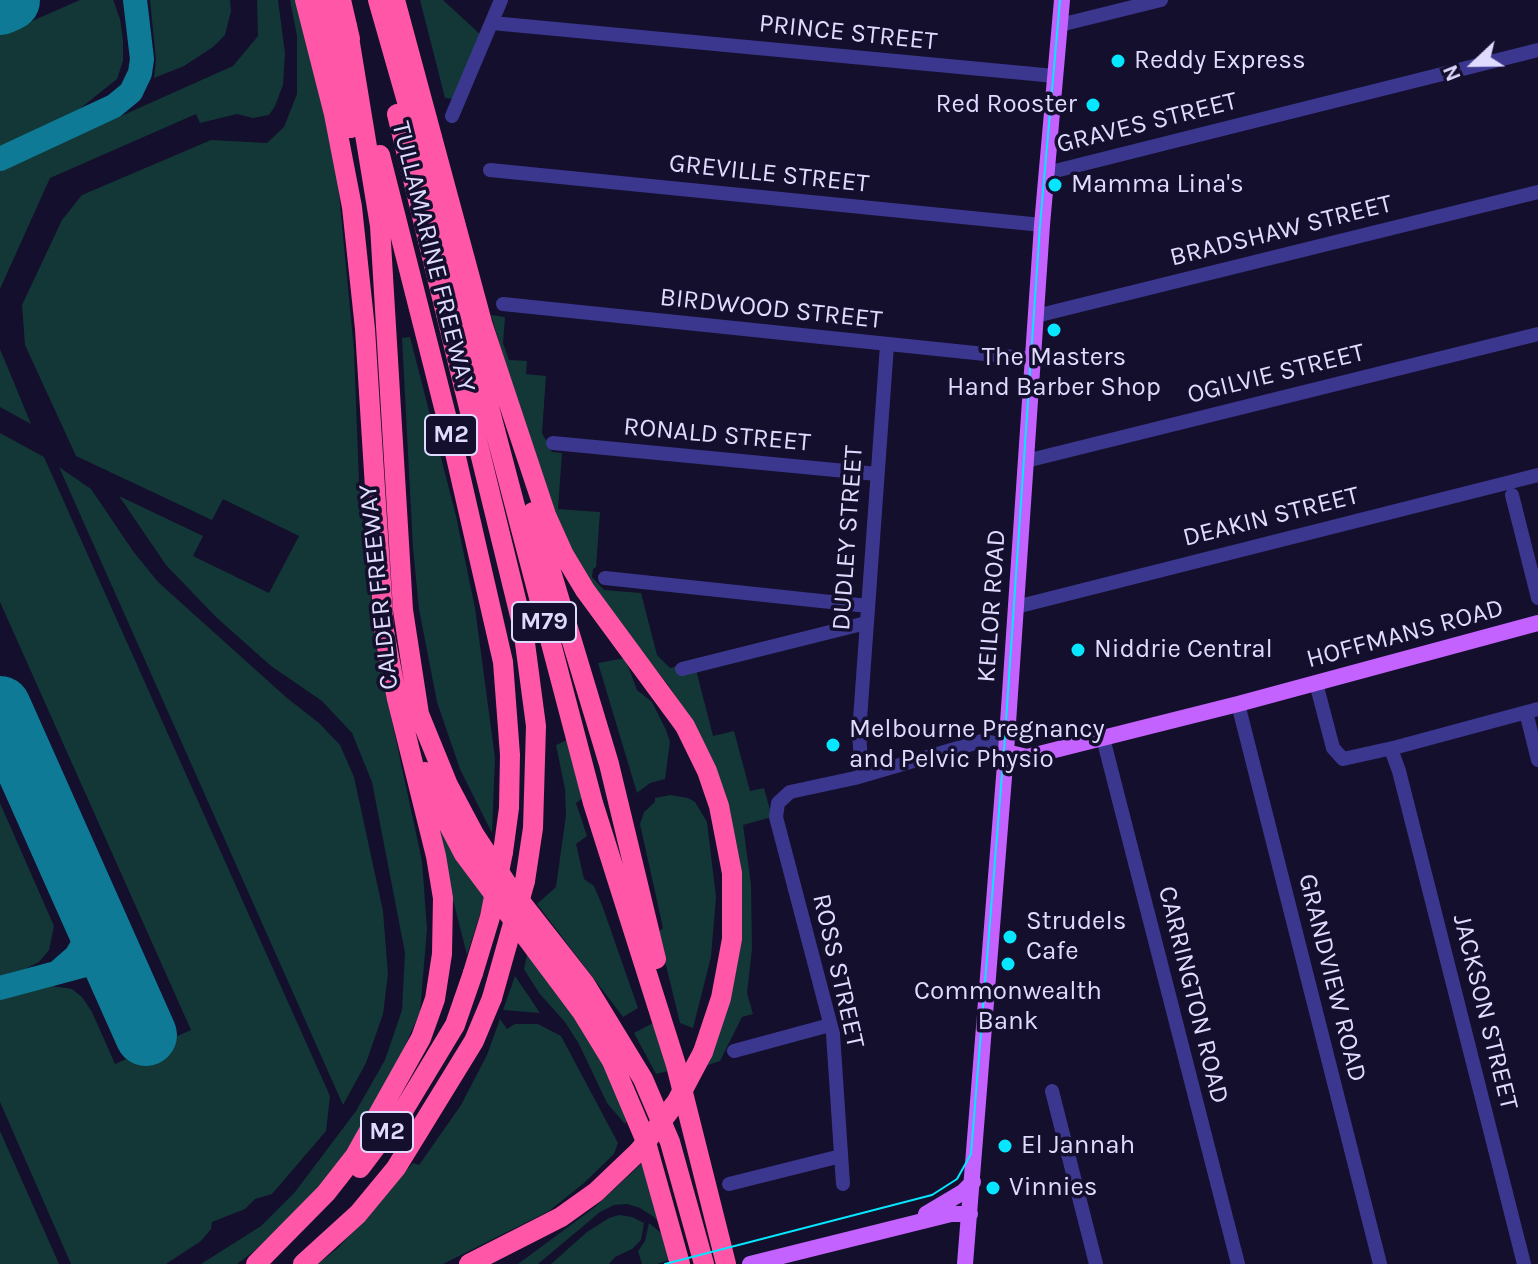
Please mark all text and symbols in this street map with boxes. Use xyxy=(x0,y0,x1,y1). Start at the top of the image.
street label: PRINCE STREET xyxy=(757,8,939,58)
north arrow xyxy=(1434,24,1514,104)
place label: Reddy Express xyxy=(1134,45,1306,77)
marker: Reddy Express xyxy=(1109,52,1127,70)
text: N xyxy=(1437,61,1467,85)
street label: GRAVES STREET xyxy=(1054,85,1240,161)
place label: Red Rooster xyxy=(936,89,1077,121)
marker: Red Rooster xyxy=(1084,96,1102,114)
street label: TULLAMARINE FREEWAY xyxy=(384,119,482,395)
street label: GREVILLE STREET xyxy=(667,148,871,200)
place label: Mamma Lina's xyxy=(1071,169,1244,201)
marker: Mamma Lina's xyxy=(1046,176,1064,194)
street label: BRADSHAW STREET xyxy=(1167,188,1395,274)
street label: BIRDWOOD STREET xyxy=(658,282,884,336)
marker: The Masters Hand Barber Shop xyxy=(1045,321,1063,339)
street label: OGILVIE STREET xyxy=(1184,337,1368,411)
place label: The Masters Hand Barber Shop xyxy=(947,342,1161,404)
street label: RONALD STREET xyxy=(622,411,812,459)
road number: M2 xyxy=(425,415,477,455)
street label: DUDLEY STREET xyxy=(826,444,870,632)
street label: DEAKIN STREET xyxy=(1180,480,1362,554)
street label: CALDER FREEWAY xyxy=(353,483,405,691)
street label: KEILOR ROAD xyxy=(971,528,1013,684)
street label: HOFFMANS ROAD xyxy=(1303,593,1507,675)
road number: M79 xyxy=(512,602,576,642)
place label: Niddrie Central xyxy=(1094,634,1273,666)
marker: Niddrie Central xyxy=(1069,641,1087,659)
place label: Melbourne Pregnancy and Pelvic Physio xyxy=(849,714,1105,776)
marker: Melbourne Pregnancy and Pelvic Physio xyxy=(824,736,842,754)
street label: GRANDVIEW ROAD xyxy=(1291,871,1373,1085)
street label: CARRINGTON ROAD xyxy=(1151,883,1235,1107)
street label: ROSS STREET xyxy=(805,891,871,1051)
place label: Strudels Cafe xyxy=(1026,906,1126,968)
street label: JACKSON STREET xyxy=(1446,911,1524,1113)
marker: Strudels Cafe xyxy=(1001,928,1019,946)
marker: Commonwealth Bank xyxy=(999,955,1017,973)
place label: Commonwealth Bank xyxy=(914,976,1102,1038)
road number: M2 xyxy=(361,1112,413,1152)
place label: El Jannah xyxy=(1021,1130,1135,1162)
marker: El Jannah xyxy=(996,1137,1014,1155)
place label: Vinnies xyxy=(1009,1172,1098,1204)
marker: Vinnies xyxy=(984,1179,1002,1197)

